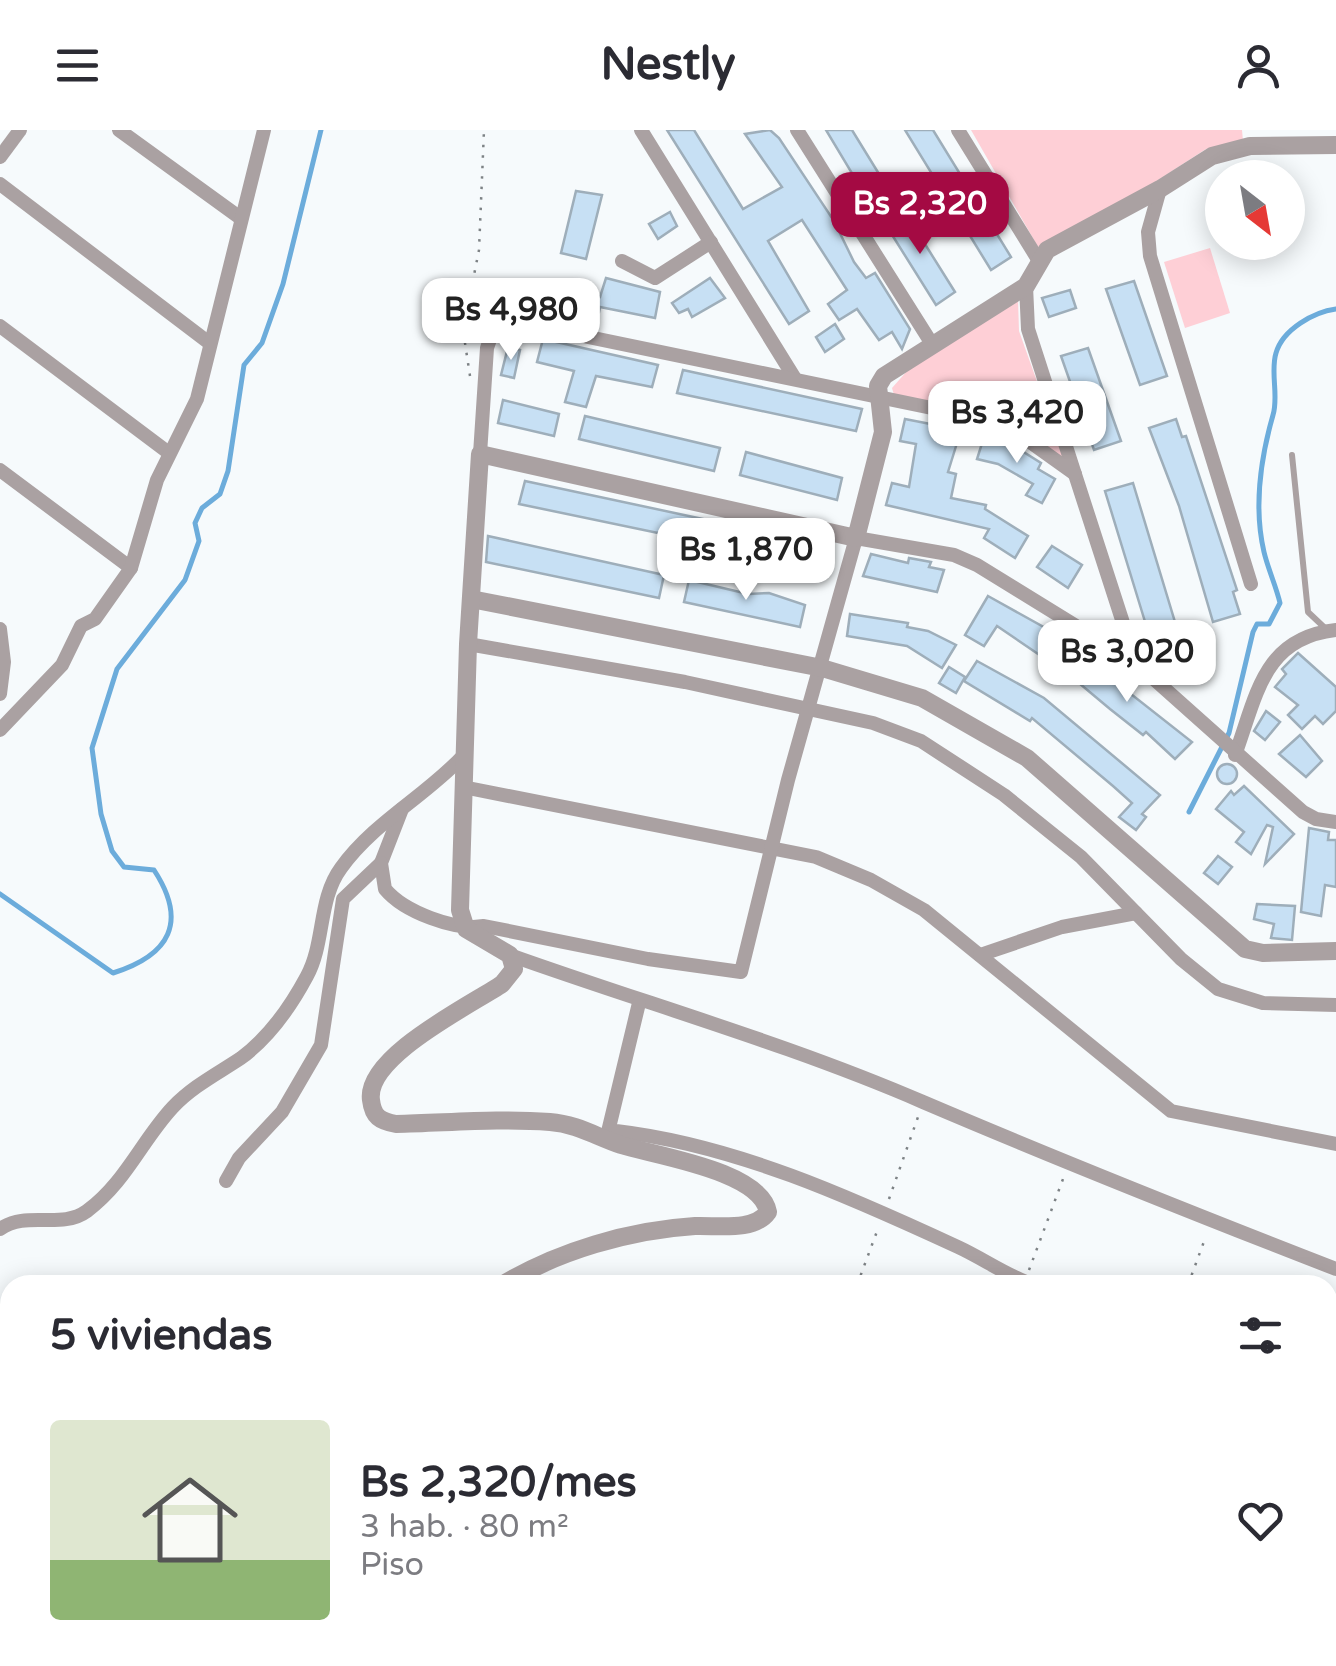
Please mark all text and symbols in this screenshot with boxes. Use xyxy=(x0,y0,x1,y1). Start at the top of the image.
icon: menu xyxy=(50,38,105,93)
text: Nestly xyxy=(601,38,735,92)
icon: person xyxy=(1231,38,1286,93)
north arrow xyxy=(1205,160,1305,260)
map controls xyxy=(1205,160,1305,260)
pin: Bs 2,320 xyxy=(817,172,1023,257)
text: Bs 2,320 xyxy=(853,185,987,223)
pin: Bs 4,980 xyxy=(408,278,614,363)
text: Bs 4,980 xyxy=(444,291,578,329)
pin: Bs 3,420 xyxy=(914,381,1120,466)
text: Bs 3,420 xyxy=(950,394,1084,432)
pin: Bs 1,870 xyxy=(643,518,849,603)
text: Bs 1,870 xyxy=(679,531,813,569)
pin: Bs 3,020 xyxy=(1024,620,1230,705)
text: Bs 3,020 xyxy=(1060,633,1194,671)
icon: filters xyxy=(1233,1308,1288,1363)
text: 5 viviendas xyxy=(50,1310,272,1361)
text: Bs 2,320/mes xyxy=(360,1457,637,1508)
icon: home xyxy=(130,1460,250,1580)
icon: heart xyxy=(1233,1493,1288,1548)
text: 3 hab. · 80 m² xyxy=(360,1508,569,1546)
text: Piso xyxy=(360,1546,424,1584)

